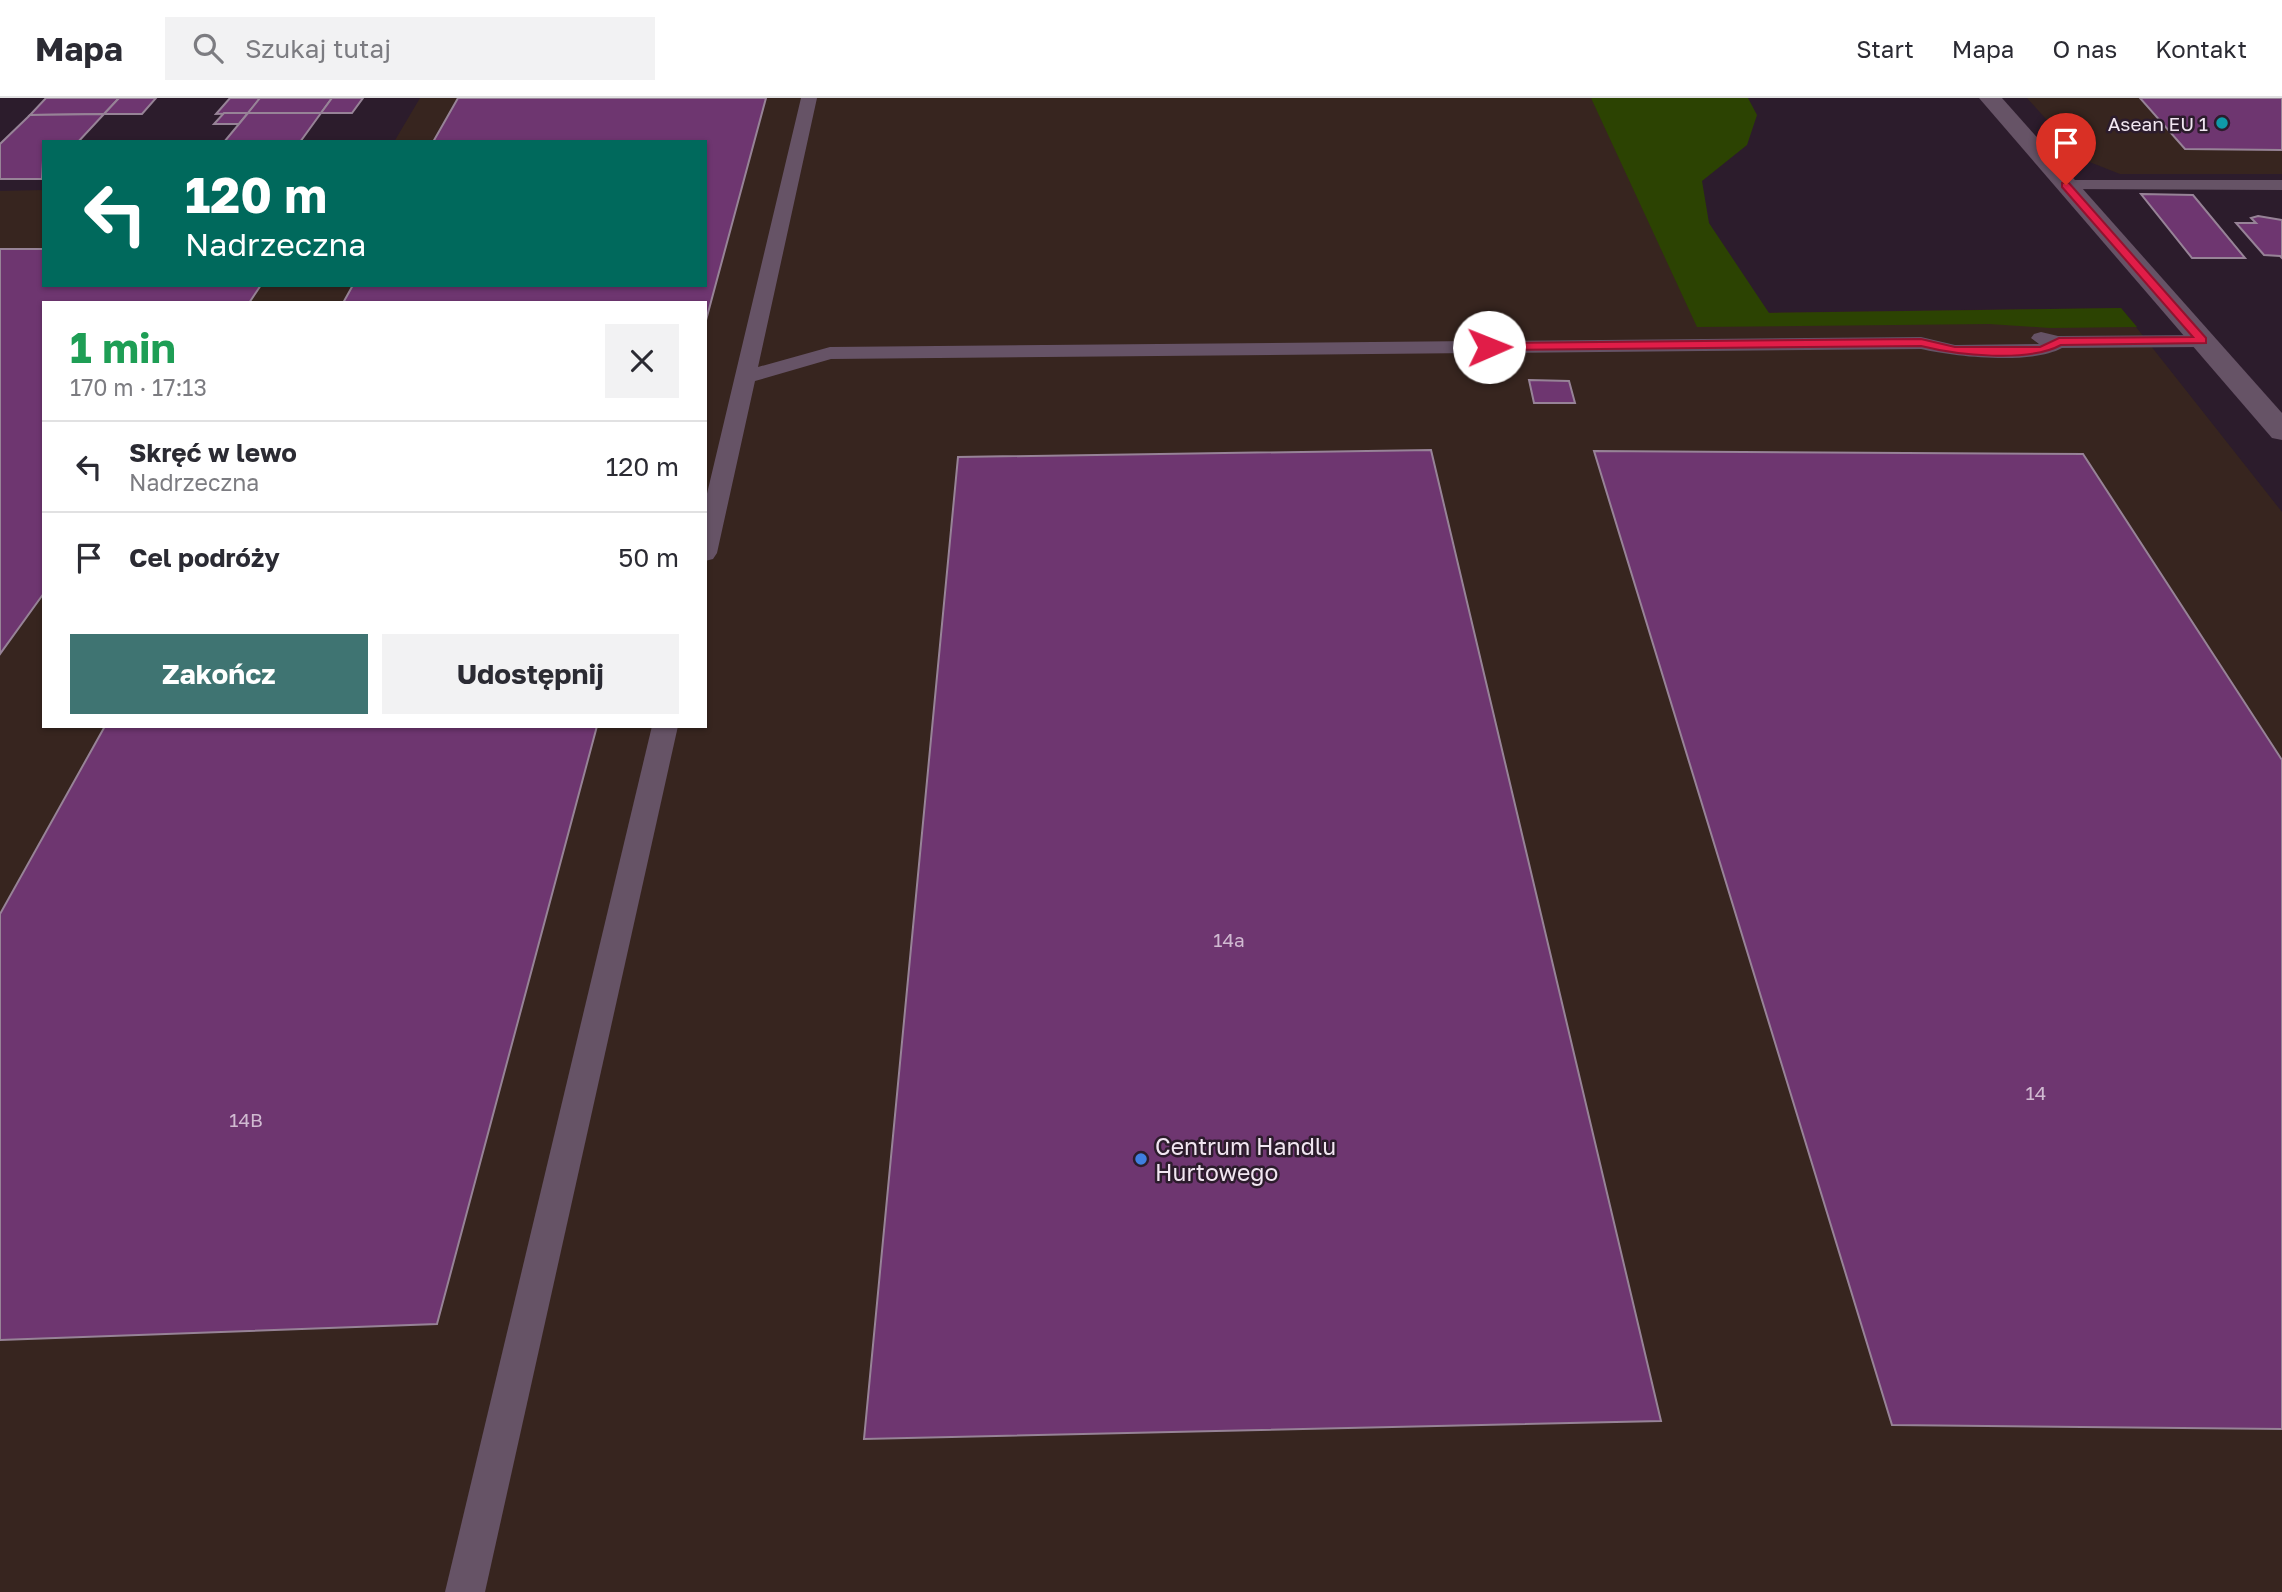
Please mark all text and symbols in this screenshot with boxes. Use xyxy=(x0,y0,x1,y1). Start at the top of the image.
search box xyxy=(165,17,655,80)
text: Mapa xyxy=(35,29,123,68)
icon: search xyxy=(189,29,227,67)
text: Szukaj tutaj xyxy=(245,33,391,64)
text: Start xyxy=(1856,34,1914,63)
text: Mapa xyxy=(1952,34,2014,63)
text: O nas xyxy=(2052,34,2117,63)
text: Kontakt xyxy=(2155,34,2247,63)
place label: Asean EU 1 xyxy=(2108,112,2208,135)
pin xyxy=(2036,113,2096,185)
marker: Asean EU 1 xyxy=(2214,115,2230,131)
icon: arrive xyxy=(2047,124,2085,162)
text: 120 m xyxy=(185,165,327,224)
icon: left xyxy=(70,168,161,259)
text: Nadrzeczna xyxy=(185,225,366,263)
position arrow xyxy=(1452,310,1526,384)
text: 1 min xyxy=(70,322,176,372)
button: close xyxy=(605,324,679,398)
text: 170 m · 17:13 xyxy=(70,373,207,401)
text: Skręć w lewo xyxy=(129,437,297,468)
icon: left xyxy=(70,448,108,486)
text: 120 m xyxy=(606,451,679,482)
text: Nadrzeczna xyxy=(129,468,259,496)
icon: arrive xyxy=(70,539,108,577)
text: Cel podróży xyxy=(129,542,280,573)
text: 50 m xyxy=(618,542,679,573)
button: Zakończ xyxy=(70,634,368,714)
button: Udostępnij xyxy=(382,634,679,714)
house number: 14a xyxy=(1213,928,1245,951)
house number: 14 xyxy=(2026,1081,2046,1104)
house number: 14B xyxy=(229,1108,263,1131)
place label: Centrum Handlu Hurtowego xyxy=(1155,1132,1336,1186)
marker: Centrum Handlu Hurtowego xyxy=(1133,1151,1149,1167)

